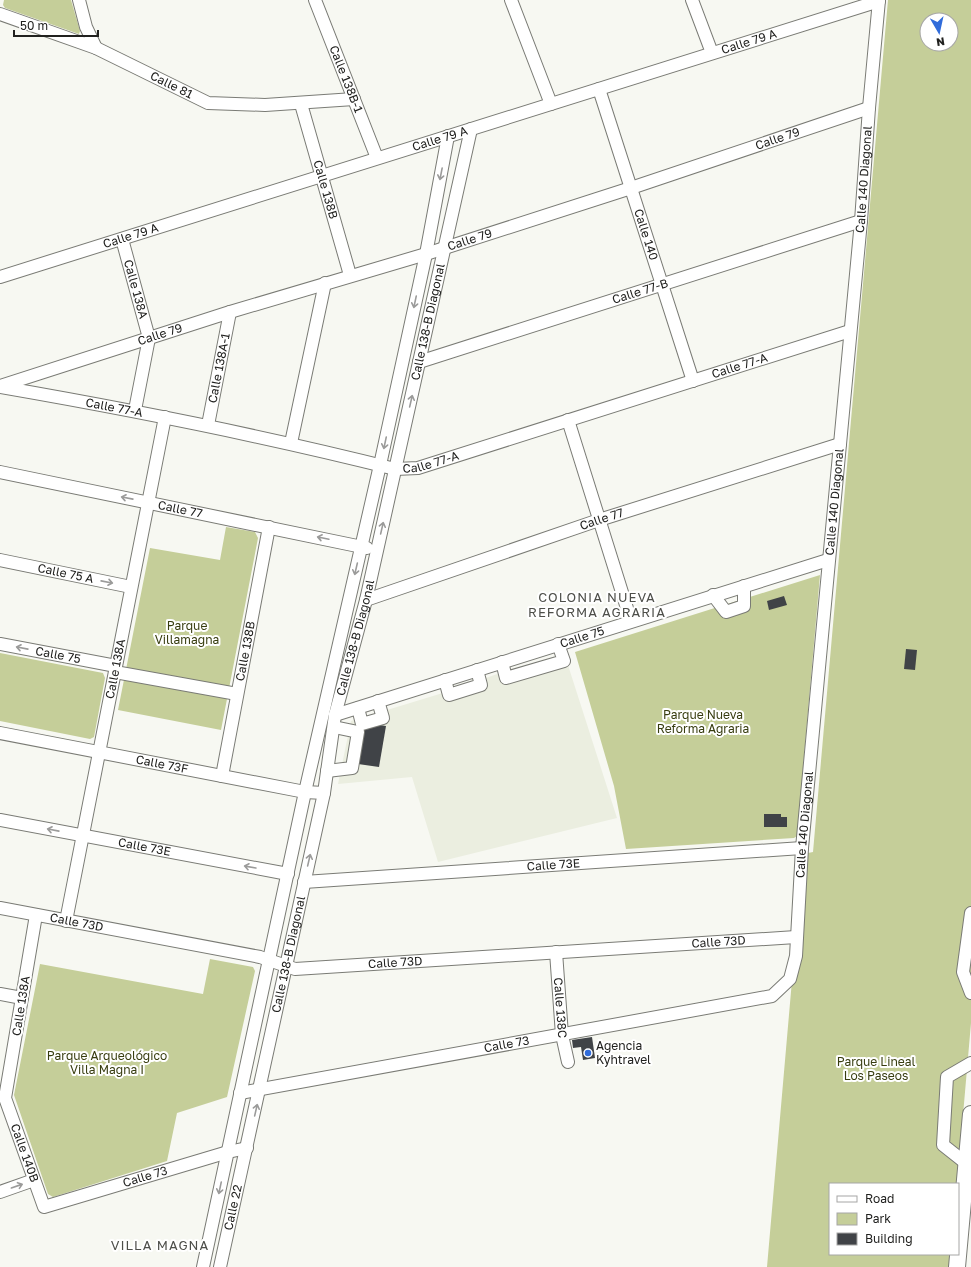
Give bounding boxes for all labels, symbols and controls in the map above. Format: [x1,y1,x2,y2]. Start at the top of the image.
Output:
scale bar [14,12,98,38]
north arrow [919,12,959,52]
text: 50 m [20,18,48,33]
street label: Calle 79 A [719,26,778,57]
text: N [935,35,946,49]
street label: Calle 138B-1 [327,43,367,115]
street label: Calle 81 [148,68,196,102]
street label: Calle 79 A [410,123,469,154]
street label: Calle 79 [753,124,802,153]
street label: Calle 140 Diagonal [852,125,875,233]
street label: Calle 138B [310,158,342,221]
one-way arrow [436,168,444,181]
street label: Calle 140 [631,207,662,262]
street label: Calle 79 A [101,220,160,251]
street label: Calle 79 [445,225,494,254]
street label: Calle 138A [121,258,151,320]
street label: Calle 138-B Diagonal [407,262,448,382]
street label: Calle 77-B [610,275,670,307]
one-way arrow [411,295,419,308]
street label: Calle 79 [136,320,184,348]
street label: Calle 138A-1 [204,331,233,404]
street label: Calle 77-A [710,350,769,381]
street label: Calle 77-A [84,394,144,420]
one-way arrow [407,395,415,408]
one-way arrow [381,436,389,449]
street label: Calle 77-A [402,448,461,476]
street label: Calle 140 Diagonal [822,448,847,556]
one-way arrow [121,493,134,501]
street label: Calle 77 [157,497,204,521]
street label: Calle 77 [578,505,625,533]
one-way arrow [379,522,387,535]
one-way arrow [316,534,329,542]
street label: Calle 75 A [36,560,95,586]
one-way arrow [351,562,359,575]
one-way arrow [100,578,113,586]
street label: Calle 138-B Diagonal [333,578,377,697]
district label: COLONIA NUEVA REFORMA AGRARIA [528,589,666,620]
park label: Parque Villamagna [155,618,219,647]
street label: Calle 138B [232,620,258,682]
street label: Calle 75 [558,623,606,651]
street label: Calle 138A [102,637,128,700]
street label: Calle 75 [34,643,82,666]
one-way arrow [16,644,29,652]
park label: Parque Nueva Reforma Agraria [657,707,749,736]
street label: Calle 73F [135,751,190,776]
street label: Calle 140 Diagonal [792,770,816,878]
one-way arrow [47,826,60,834]
street label: Calle 73E [117,834,172,859]
one-way arrow [306,854,313,867]
street label: Calle 73E [526,855,580,874]
one-way arrow [244,863,257,871]
street label: Calle 138-B Diagonal [268,894,308,1014]
street label: Calle 73D [49,910,105,934]
street label: Calle 73D [691,932,746,951]
street label: Calle 73D [368,953,423,971]
street label: Calle 138A [8,975,33,1037]
street label: Calle 138C [551,977,570,1039]
street label: Calle 73 [483,1032,530,1055]
place label: Agencia Kyhtravel [596,1038,651,1067]
park label: Parque Arqueológico Villa Magna I [47,1048,167,1077]
marker: Agencia Kyhtravel [583,1048,593,1058]
park label: Parque Lineal Los Paseos [837,1054,916,1083]
one-way arrow [252,1104,260,1117]
street label: Calle 140B [8,1121,43,1184]
street label: Calle 73 [121,1163,169,1190]
one-way arrow [216,1181,224,1194]
one-way arrow [11,1182,24,1189]
street label: Calle 22 [220,1183,245,1232]
legend [829,1183,959,1255]
text: Road [865,1191,894,1206]
text: Park [865,1211,891,1226]
text: Building [865,1231,913,1246]
district label: VILLA MAGNA [111,1237,209,1253]

